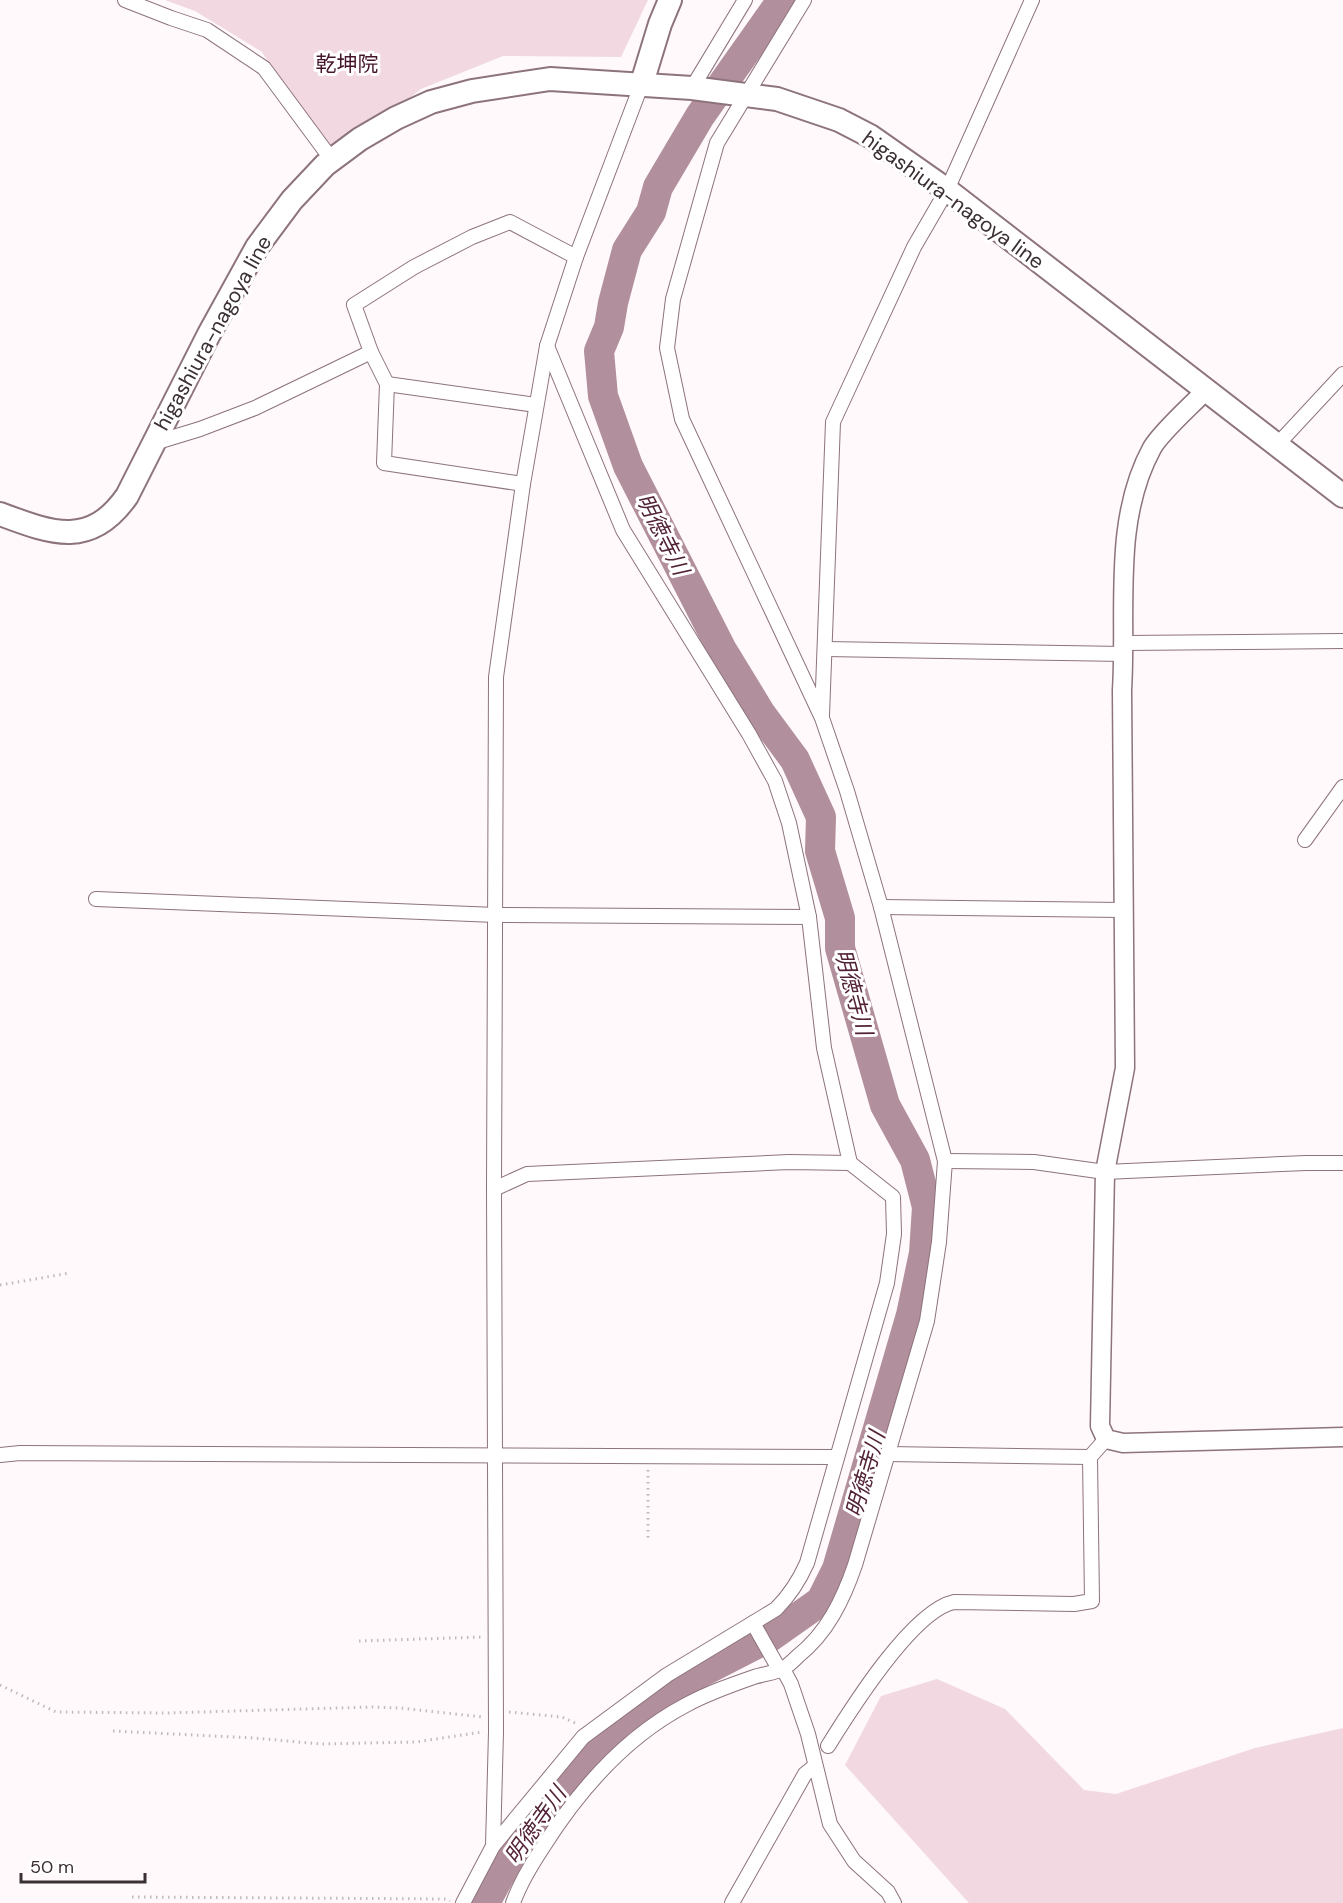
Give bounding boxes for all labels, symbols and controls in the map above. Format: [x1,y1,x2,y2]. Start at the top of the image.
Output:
park label: 乾坤院 [316,50,379,78]
street label: higashiura-nagoya line [856,124,1050,276]
street label: higashiura-nagoya line [148,231,278,435]
water label: 明徳寺川 [630,488,696,582]
water label: 明徳寺川 [828,946,879,1040]
water label: 明徳寺川 [839,1426,892,1520]
water label: 明徳寺川 [498,1779,574,1870]
scale bar [21,1846,146,1884]
text: 50 m [30,1855,74,1879]

